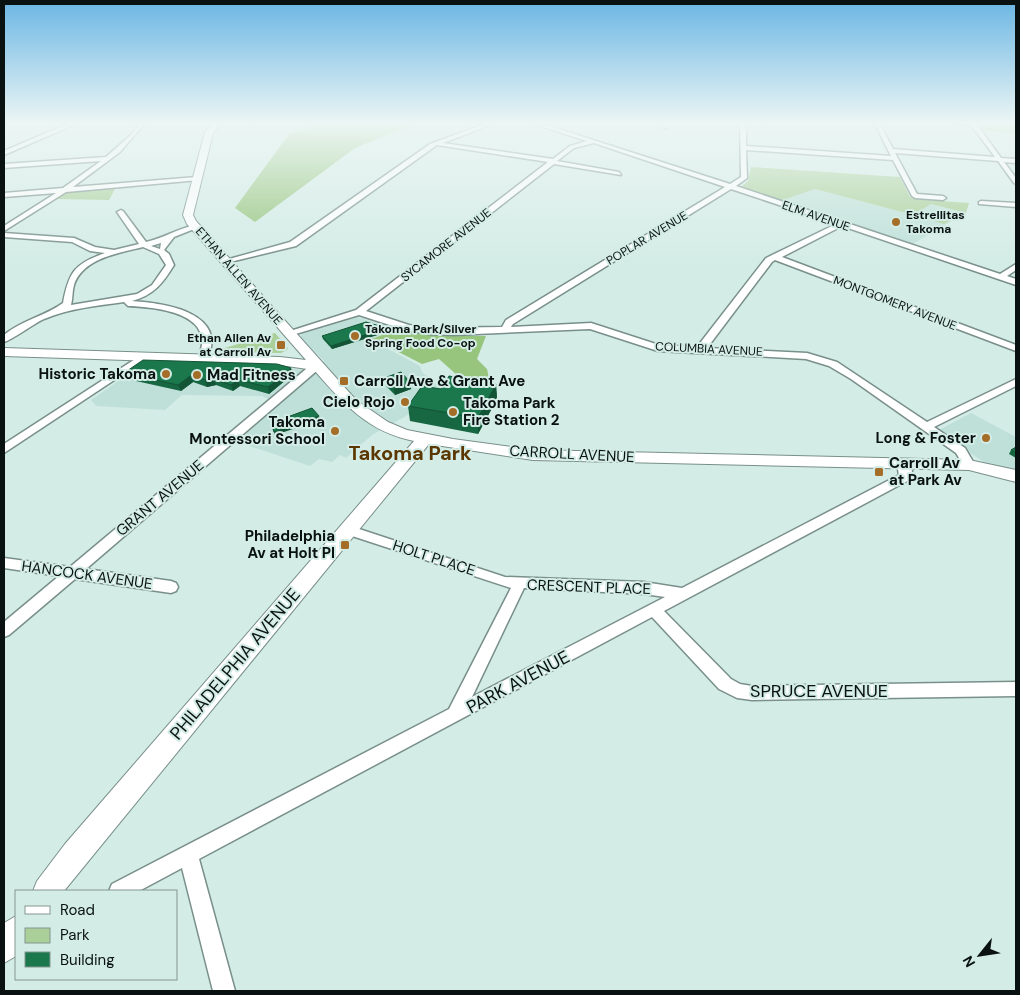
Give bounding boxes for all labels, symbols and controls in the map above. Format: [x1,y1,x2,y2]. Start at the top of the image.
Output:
street label: ELM AVENUE [780,197,852,235]
street label: SYCAMORE AVENUE [398,205,495,285]
street label: POPLAR AVENUE [603,207,691,269]
place label: Estrellitas Takoma [906,207,965,237]
marker: Estrellitas Takoma [890,216,902,228]
street label: ETHAN ALLEN AVENUE [192,224,286,328]
street label: MONTGOMERY AVENUE [831,272,959,334]
place label: Takoma Park/Silver Spring Food Co-op [365,321,476,351]
place label: Ethan Allen Av at Carroll Av [187,330,271,360]
marker: Takoma Park/Silver Spring Food Co-op [349,330,361,342]
street label: COLUMBIA AVENUE [655,338,763,360]
marker: Ethan Allen Av at Carroll Av [275,339,287,351]
place label: Historic Takoma [39,364,156,384]
place label: Mad Fitness [207,365,296,385]
marker: Historic Takoma [160,368,172,380]
marker: Mad Fitness [191,369,203,381]
place label: Carroll Ave & Grant Ave [354,371,525,391]
marker: Carroll Ave & Grant Ave [338,375,350,387]
place label: Cielo Rojo [323,392,395,412]
place label: Takoma Park Fire Station 2 [463,393,560,430]
marker: Cielo Rojo [399,396,411,408]
marker: Takoma Park Fire Station 2 [447,406,459,418]
place label: Takoma Montessori School [189,412,325,449]
marker: Takoma Montessori School [329,425,341,437]
place label: Long & Foster [876,428,976,448]
marker: Long & Foster [980,432,992,444]
district label: Takoma Park [348,440,472,466]
street label: CARROLL AVENUE [509,441,635,467]
place label: Carroll Av at Park Av [889,453,962,490]
street label: GRANT AVENUE [112,455,208,541]
marker: Carroll Av at Park Av [873,466,885,478]
place label: Philadelphia Av at Holt Pl [245,526,335,563]
street label: HOLT PLACE [390,535,478,581]
marker: Philadelphia Av at Holt Pl [339,539,351,551]
street label: HANCOCK AVENUE [20,556,154,594]
street label: CRESCENT PLACE [527,575,651,599]
street label: PHILADELPHIA AVENUE [164,583,306,745]
street label: PARK AVENUE [462,645,574,719]
street label: SPRUCE AVENUE [750,679,888,703]
legend [15,890,178,980]
text: Road [60,900,95,920]
text: Park [60,925,90,945]
north arrow [955,930,1005,980]
text: Building [60,950,115,970]
text: N [958,953,979,970]

